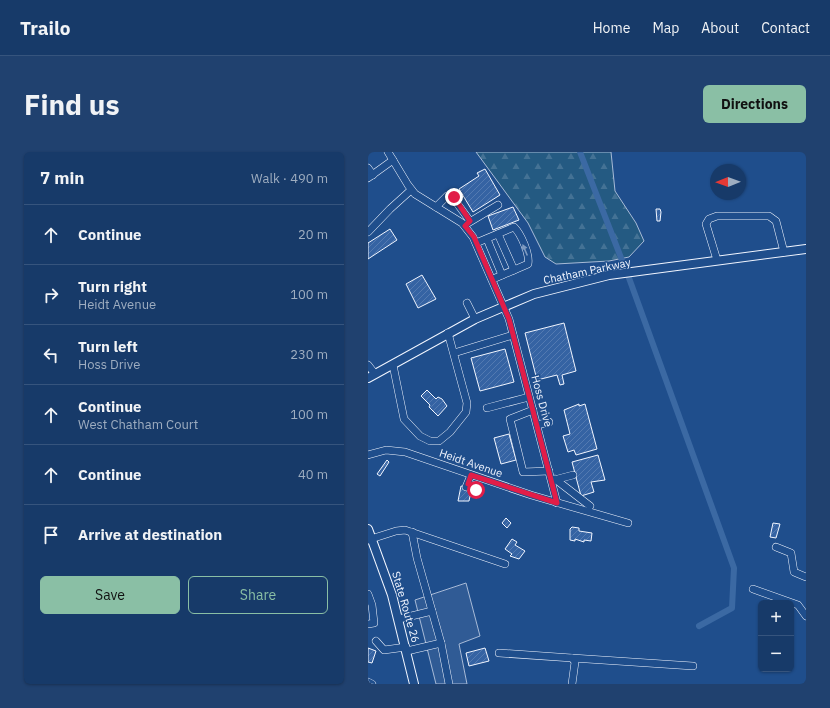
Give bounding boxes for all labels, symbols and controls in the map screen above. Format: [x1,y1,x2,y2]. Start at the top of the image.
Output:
text: Trailo [20,16,70,40]
text: Home [593,19,630,37]
text: Map [652,19,679,37]
text: About [701,19,739,37]
text: Contact [761,19,810,37]
button: Directions [703,85,806,123]
text: Find us [24,86,120,123]
north arrow [710,164,746,200]
text: 7 min [40,167,84,189]
text: Walk · 490 m [251,170,328,187]
route end [445,188,463,206]
icon: ahead [40,224,62,246]
text: Continue [78,225,142,244]
text: 20 m [298,226,328,243]
one-way arrow [522,244,528,256]
street label: Chatham Parkway [542,255,633,287]
text: Turn right [78,277,147,296]
icon: right [40,284,62,306]
text: 100 m [290,286,328,303]
text: Heidt Avenue [78,296,156,313]
text: Turn left [78,337,138,356]
icon: left [40,344,62,366]
text: 230 m [290,346,328,363]
text: Hoss Drive [78,356,140,373]
street label: Hoss Drive [528,374,556,428]
text: Continue [78,397,142,416]
icon: ahead [40,404,62,426]
text: 100 m [290,406,328,423]
text: West Chatham Court [78,416,198,433]
street label: Heidt Avenue [437,446,505,480]
icon: ahead [40,464,62,486]
text: Continue [78,465,142,484]
text: 40 m [298,466,328,483]
route start [467,481,485,499]
icon: arrive [40,524,62,546]
text: Arrive at destination [78,525,222,544]
street label: State Route 26 [389,570,423,644]
button: Save [40,576,180,614]
button: Share [188,576,328,614]
map controls [758,600,794,672]
button: + [758,600,794,636]
button: − [758,636,794,672]

